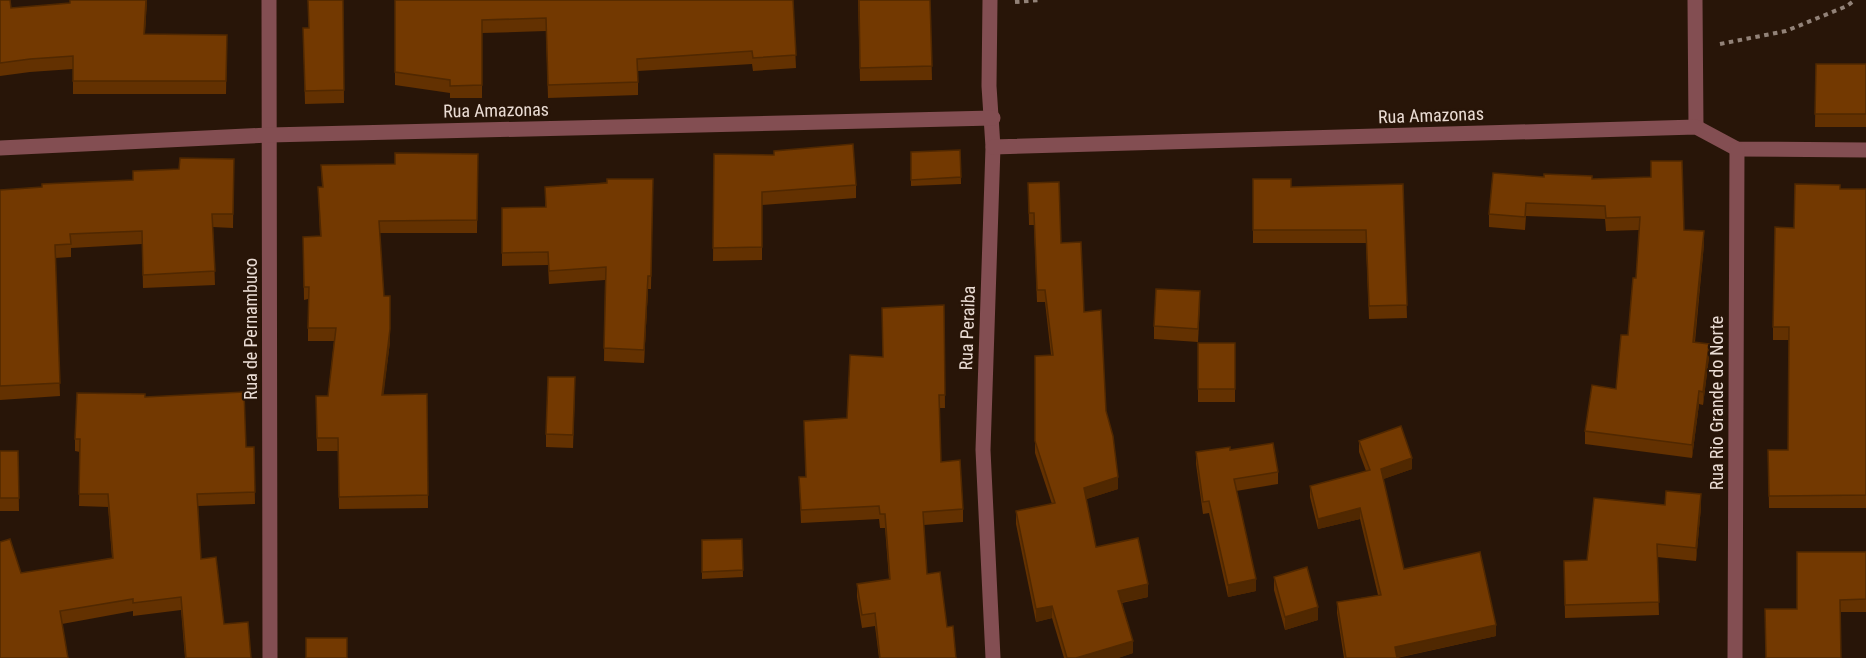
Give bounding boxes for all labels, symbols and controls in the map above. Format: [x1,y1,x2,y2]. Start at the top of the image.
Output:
street label: Rua Amazonas [443,99,549,121]
street label: Rua Amazonas [1378,103,1484,127]
street label: Rua de Pernambuco [240,258,261,400]
street label: Rua Peraiba [955,285,979,371]
street label: Rua Rio Grande do Norte [1706,316,1727,490]

